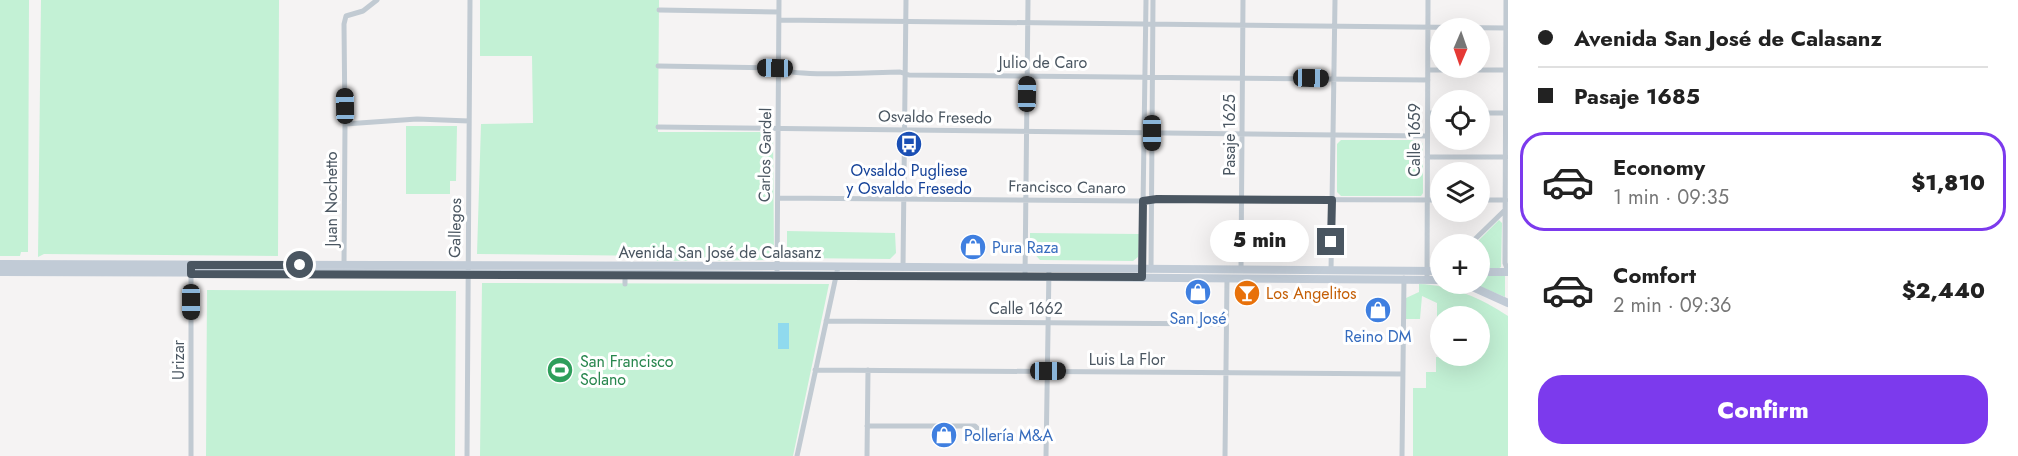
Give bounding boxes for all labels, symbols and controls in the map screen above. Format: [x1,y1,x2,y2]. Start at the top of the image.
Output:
north arrow [1430,18,1490,78]
map controls [1430,18,1490,366]
text: Avenida San José de Calasanz [1574,22,1882,54]
street label: Julio de Caro [997,51,1087,74]
car [757,59,793,77]
car [1293,69,1329,87]
car [1018,76,1036,112]
text: Pasaje 1685 [1574,80,1700,112]
car [336,88,354,124]
button: locate [1430,90,1490,150]
street label: Pasaje 1625 [1218,94,1241,176]
street label: Calle 1659 [1403,103,1426,177]
street label: Osvaldo Fresedo [878,105,992,129]
street label: Carlos Gardel [753,108,777,202]
car [1143,115,1161,151]
bus stop icon: Ovsaldo Pugliese y Osvaldo Fresedo [894,129,924,159]
street label: Juan Nochetto [320,151,343,248]
text: Economy [1613,151,1705,183]
icon: car [1541,155,1595,209]
place label: Ovsaldo Pugliese y Osvaldo Fresedo [846,159,972,200]
button: layers [1430,162,1490,222]
text: $1,810 [1911,166,1985,198]
street label: Francisco Canaro [1008,174,1126,200]
text: 1 min · 09:35 [1613,183,1729,212]
street label: Gallegos [443,198,467,258]
callout: 5 min [1211,221,1310,263]
text: 5 min [1233,226,1286,255]
route end [1317,228,1344,255]
shop icon: Pura Raza [958,232,988,262]
button: + [1430,234,1490,294]
place label: Pura Raza [992,236,1059,259]
street label: Avenida San José de Calasanz [619,241,822,264]
route start [286,251,313,278]
text: Comfort [1613,259,1696,291]
icon: car [1541,263,1595,317]
text: $2,440 [1902,274,1985,306]
shop icon: San José [1183,277,1213,307]
bar icon: Los Angelitos [1232,278,1262,308]
place label: Los Angelitos [1266,282,1356,305]
car [182,284,200,320]
text: 2 min · 09:36 [1613,291,1732,320]
shop icon: Reino DM [1363,295,1393,325]
street label: Calle 1662 [989,297,1063,320]
button: − [1430,306,1490,366]
place label: San José [1170,307,1226,330]
place label: Reino DM [1344,325,1412,348]
street label: Urizar [167,339,190,380]
street label: Luis La Flor [1089,348,1166,371]
place label: San Francisco Solano [580,350,674,391]
sports icon: San Francisco Solano [545,355,575,385]
car [1030,362,1066,380]
button: Confirm [1538,375,1988,444]
shop icon: Pollería M&A [929,420,959,450]
place label: Pollería M&A [964,424,1054,447]

